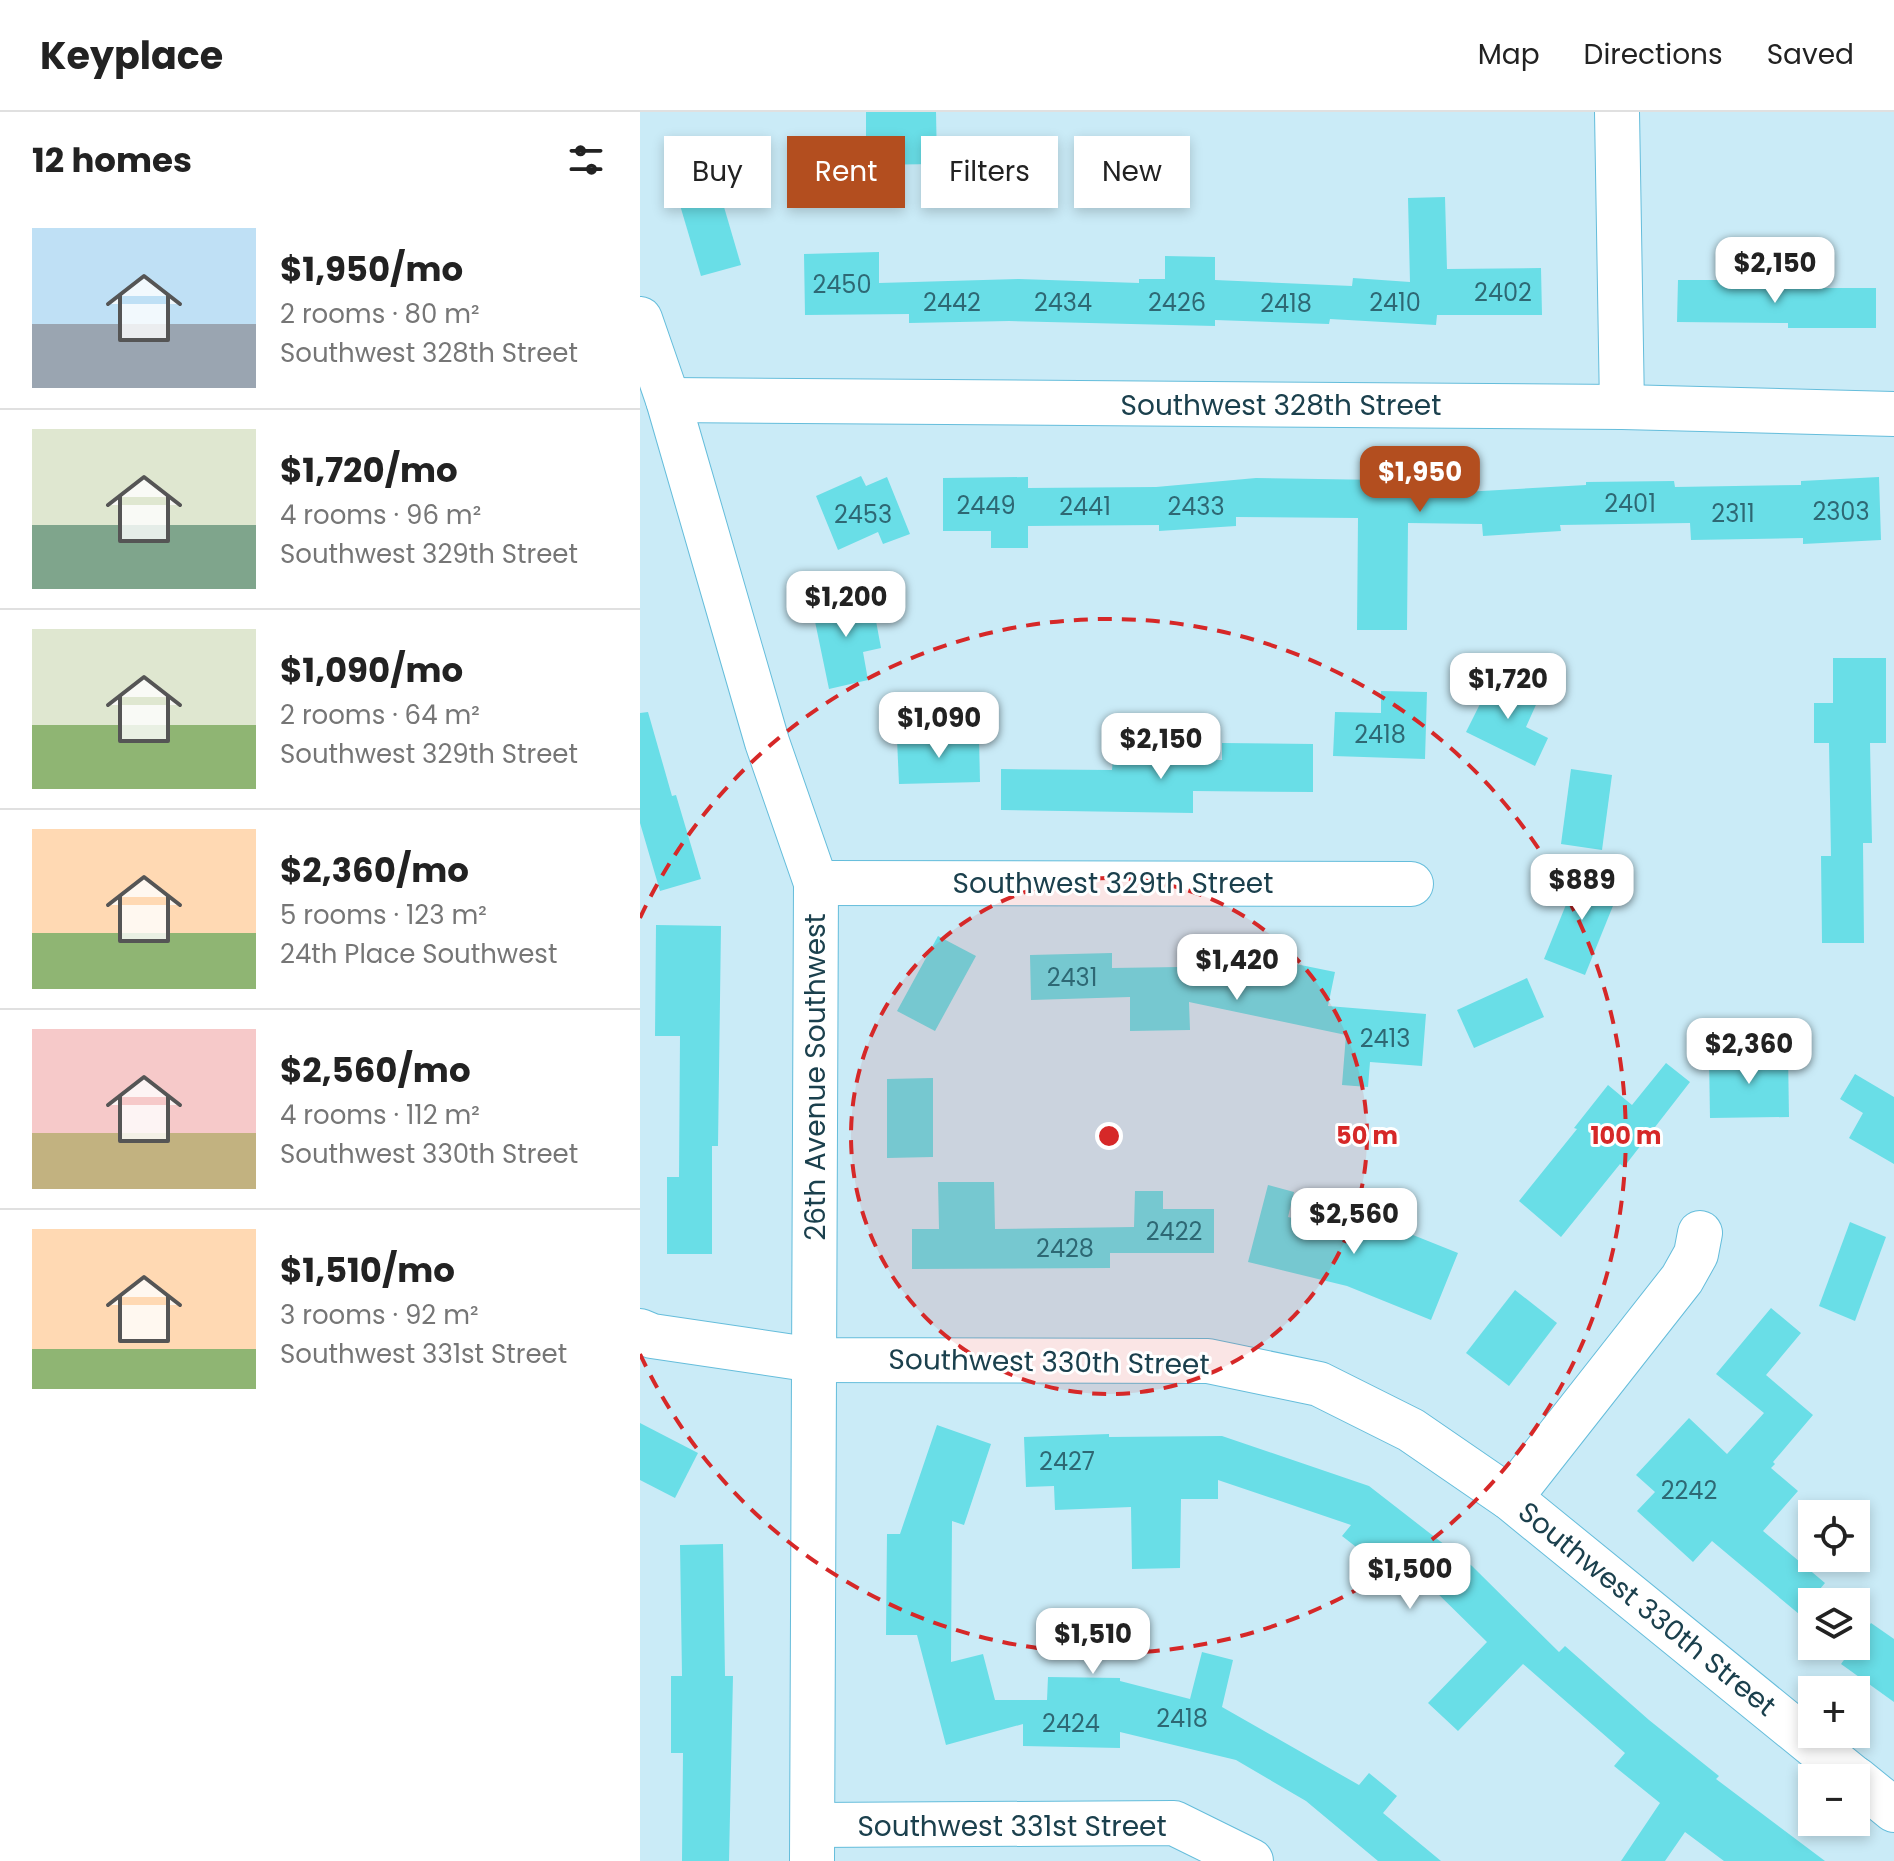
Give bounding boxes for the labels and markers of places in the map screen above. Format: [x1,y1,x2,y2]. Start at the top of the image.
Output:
pin: $2,150 [1710,237,1840,305]
pin: $1,950 [1355,446,1485,514]
pin: $1,200 [781,571,911,639]
pin: $1,720 [1443,653,1573,721]
pin: $1,090 [874,692,1004,760]
pin: $2,150 [1096,713,1226,781]
pin: $889 [1535,854,1629,922]
pin: $1,420 [1172,934,1302,1002]
pin: $2,360 [1684,1018,1814,1086]
centre of rings [1095,1122,1123,1150]
pin: $2,560 [1289,1188,1419,1256]
pin: $1,500 [1345,1543,1475,1611]
pin: $1,510 [1028,1608,1158,1676]

